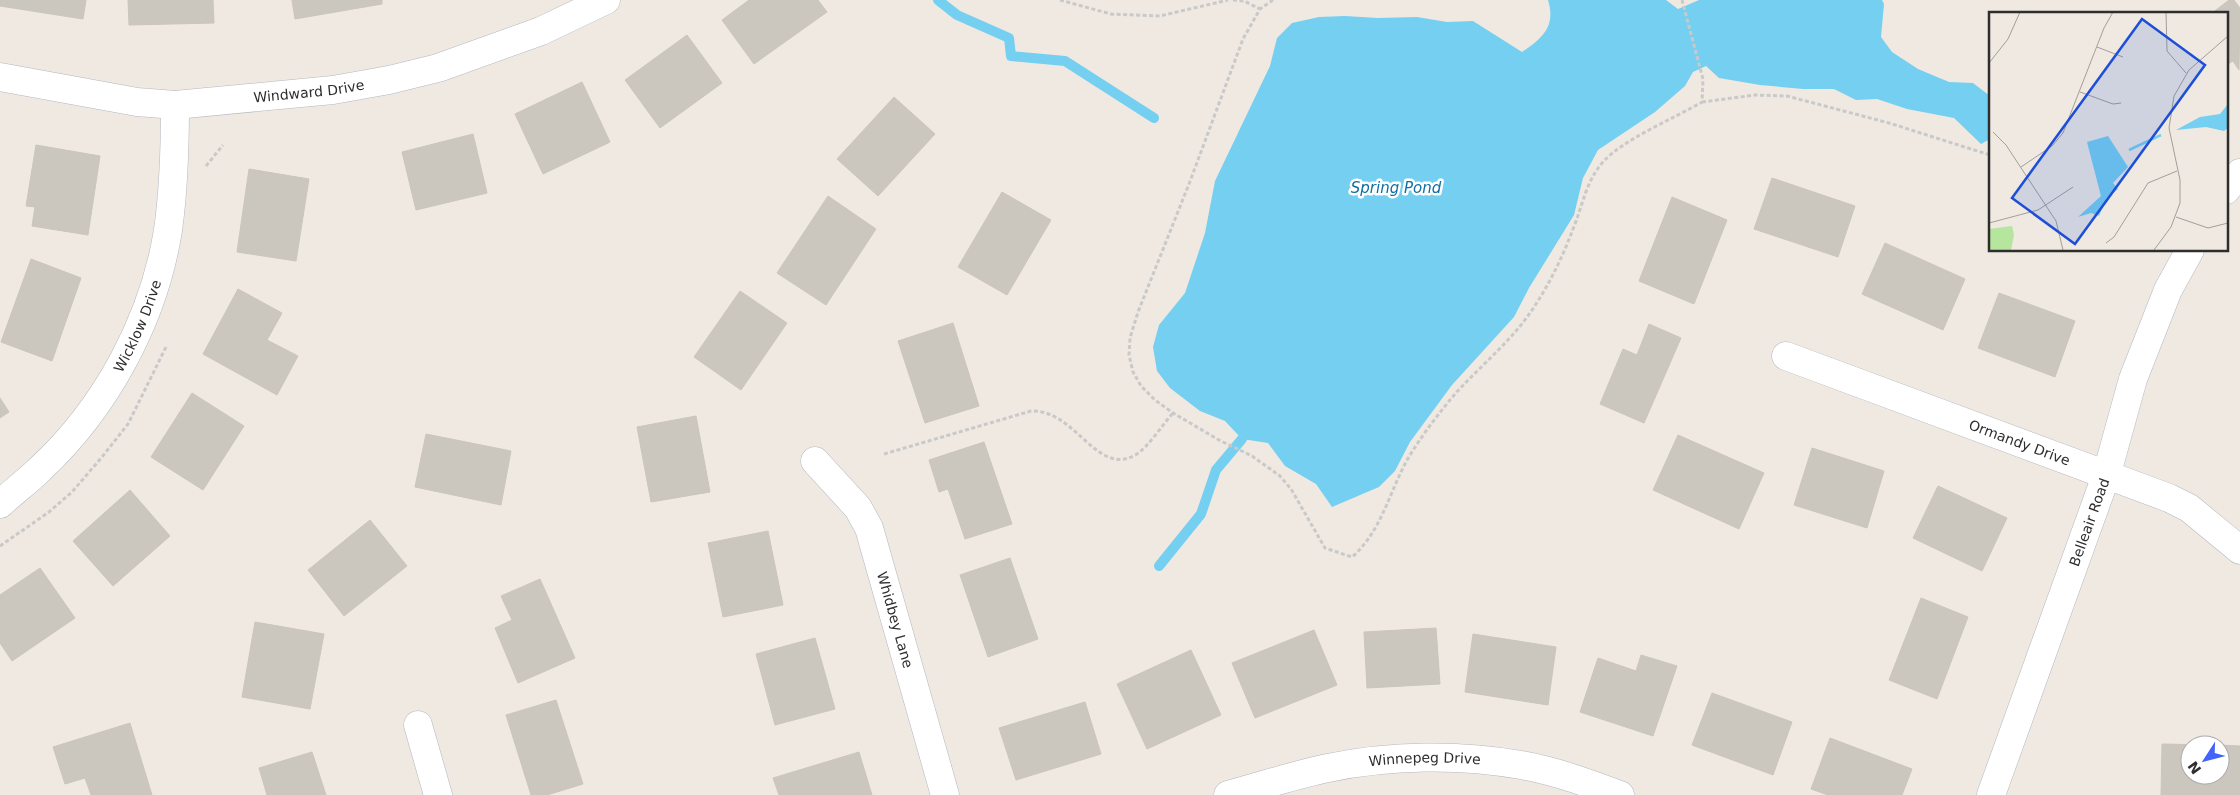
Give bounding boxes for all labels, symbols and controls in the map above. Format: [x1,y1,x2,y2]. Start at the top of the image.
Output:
inset map [1989,12,2228,251]
street label: Windward Drive [253,77,366,106]
water label: Spring Pond [1351,179,1442,197]
street label: Wicklow Drive [110,278,164,375]
street label: Ormandy Drive [1967,417,2072,469]
street label: Belleair Road [2066,476,2112,568]
street label: Whidbey Lane [874,570,916,670]
north arrow [2180,735,2230,785]
street label: Winnepeg Drive [1368,749,1481,769]
text: N [2185,758,2204,777]

